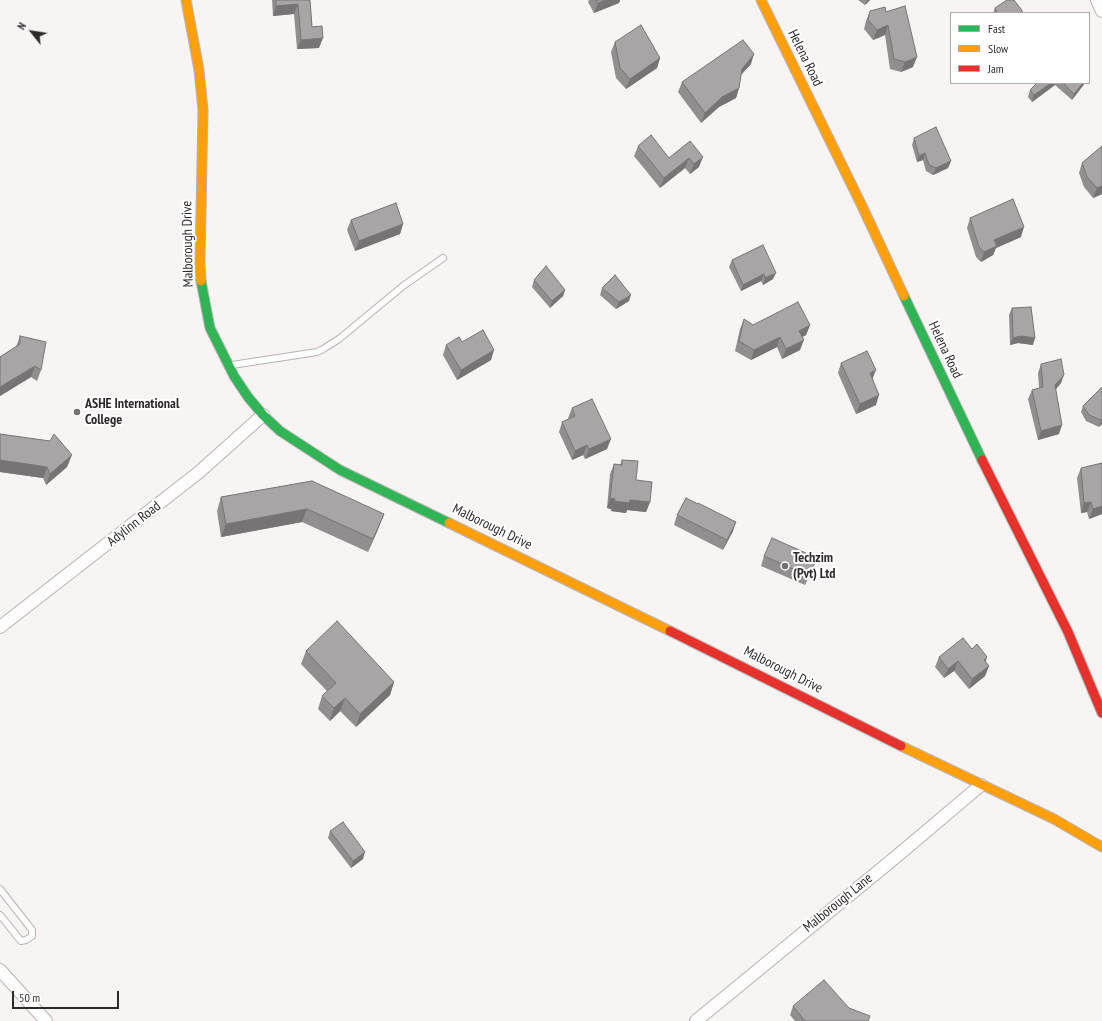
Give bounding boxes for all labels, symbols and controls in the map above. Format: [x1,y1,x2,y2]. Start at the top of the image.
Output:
north arrow [12,12,52,52]
legend [950,12,1090,84]
text: N [14,20,29,32]
text: Fast [988,21,1005,36]
street label: Helena Road [784,27,826,89]
text: Slow [988,41,1008,56]
text: Jam [988,61,1004,76]
street label: Malborough Drive [179,201,197,287]
street label: Helena Road [925,319,965,381]
place label: ASHE International College [85,396,179,428]
marker: ASHE International College [72,407,82,417]
street label: Adylinn Road [104,498,164,550]
street label: Malborough Drive [449,500,535,554]
place label: Techzim (Pvt) Ltd [793,550,836,582]
marker: Techzim (Pvt) Ltd [780,561,790,571]
street label: Malborough Drive [741,643,825,697]
street label: Malborough Lane [800,870,876,936]
scale bar [14,983,121,1009]
text: 50 m [19,990,40,1005]

